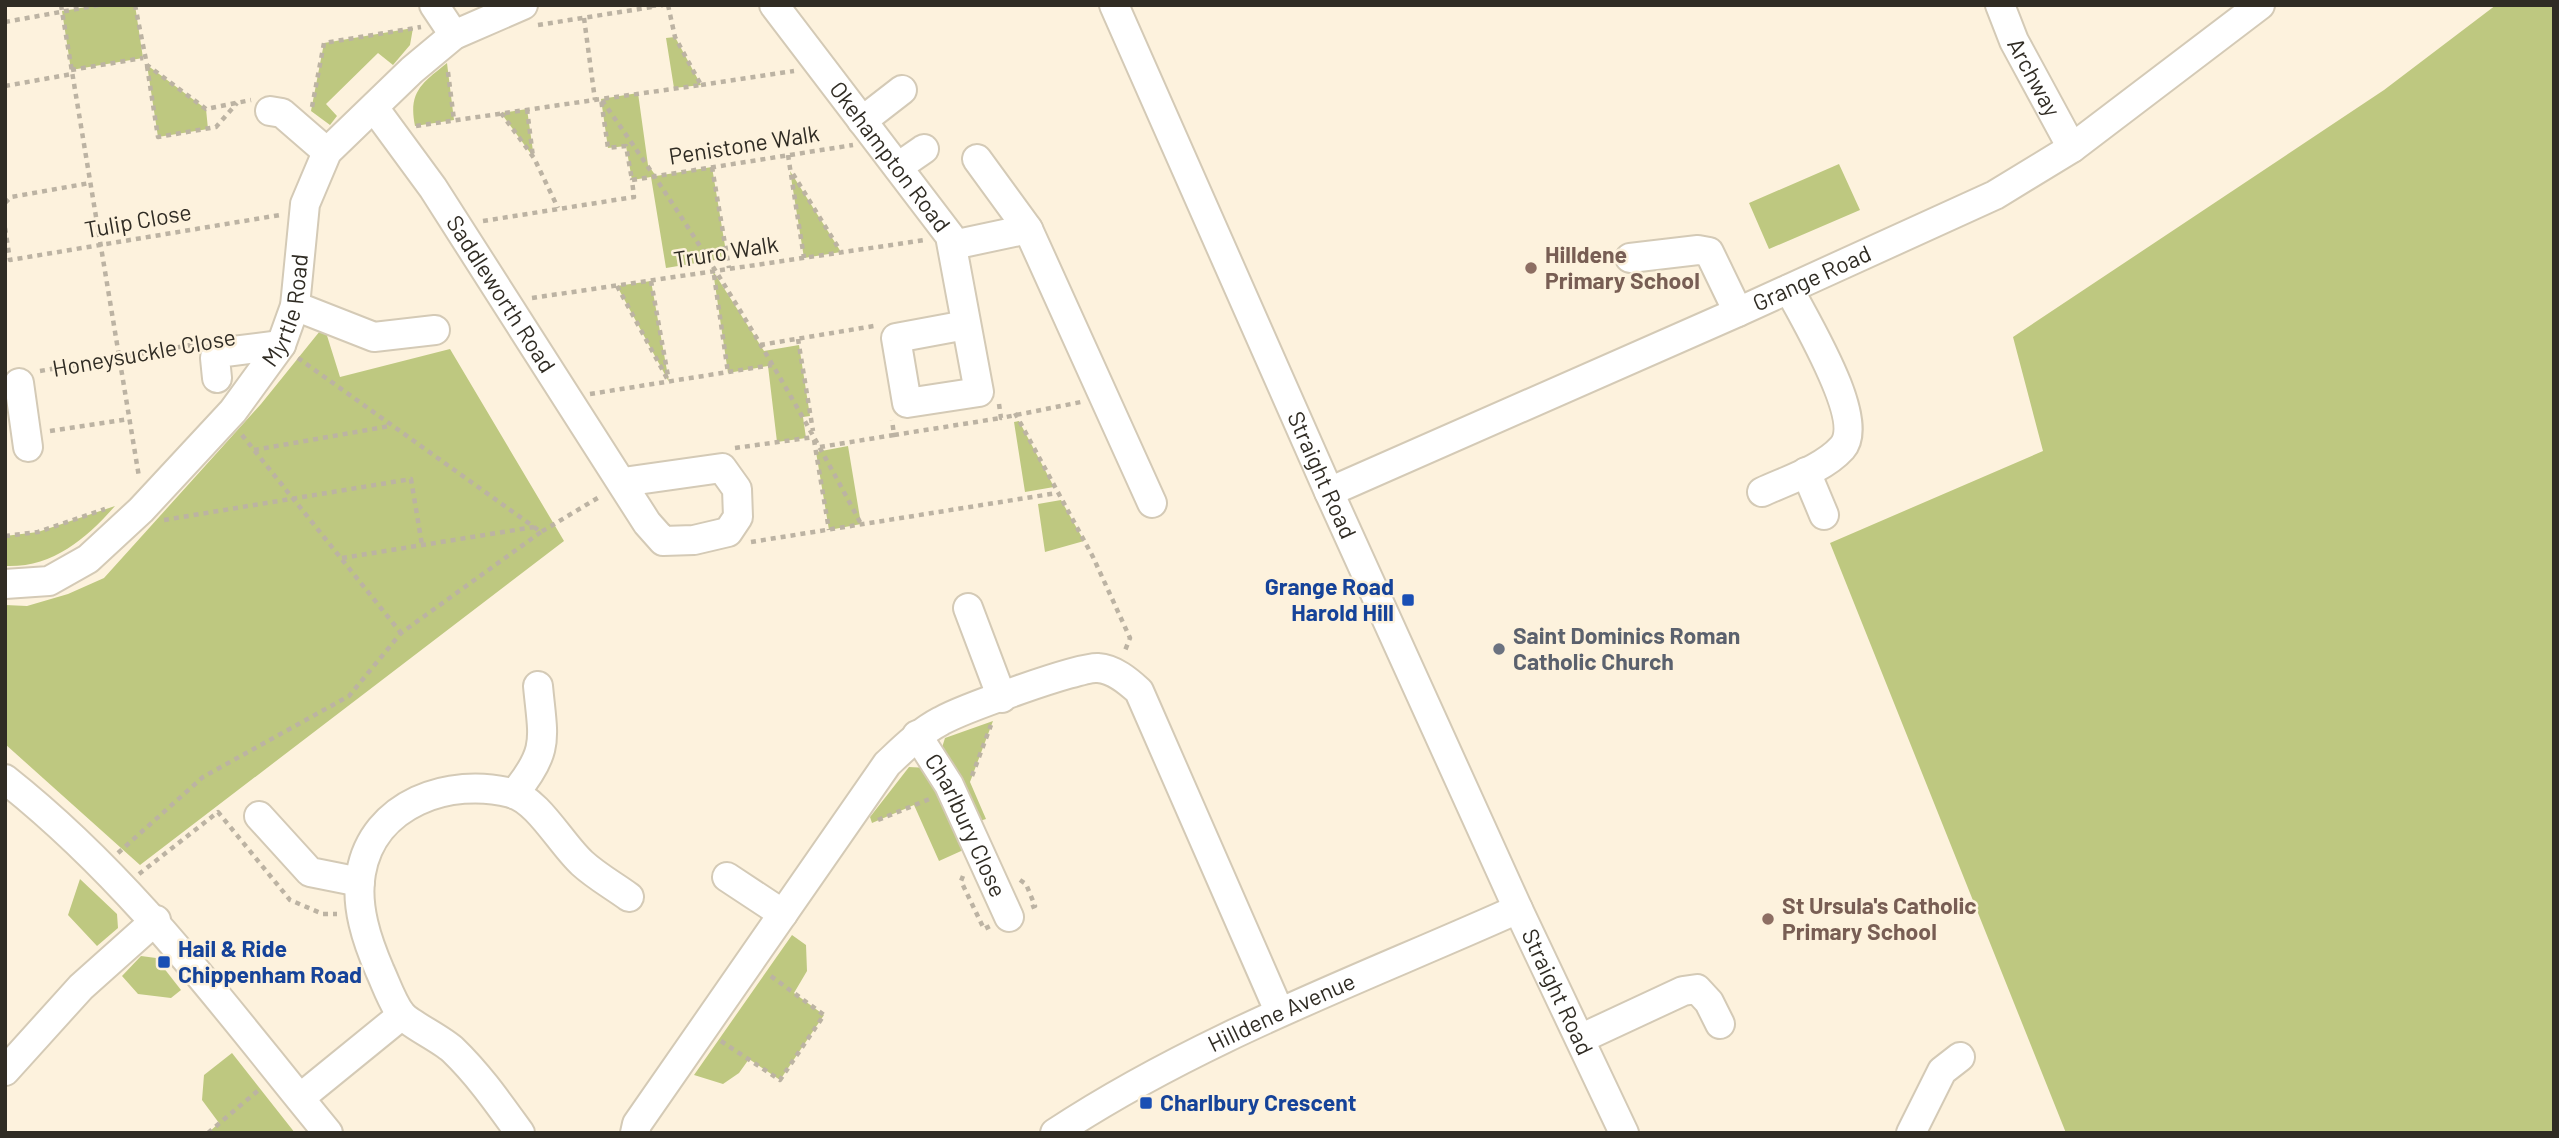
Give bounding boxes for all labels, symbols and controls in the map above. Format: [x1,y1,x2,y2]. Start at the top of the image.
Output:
street label: Archway [2002,33,2067,121]
street label: Okehampton Road [824,75,957,237]
street label: Penistone Walk [667,118,821,170]
street label: Tulip Close [82,197,193,243]
street label: Saddleworth Road [441,210,562,378]
street label: Truro Walk [671,229,780,273]
street label: Grange Road [1748,238,1875,316]
place label: Hilldene Primary School [1545,240,1700,294]
street label: Myrtle Road [255,252,313,372]
marker: Hilldene Primary School [1523,260,1539,276]
street label: Honeysuckle Close [50,322,238,382]
street label: Straight Road [1282,407,1363,543]
place label: Grange Road Harold Hill [1265,572,1394,626]
marker: Grange Road Harold Hill [1400,592,1416,608]
place label: Saint Dominics Roman Catholic Church [1513,621,1740,675]
marker: Saint Dominics Roman Catholic Church [1491,641,1507,657]
street label: Charlbury Close [919,748,1013,901]
place label: St Ursula's Catholic Primary School [1782,891,1977,945]
marker: St Ursula's Catholic Primary School [1760,911,1776,927]
street label: Straight Road [1516,924,1600,1059]
place label: Hail & Ride Chippenham Road [178,934,362,988]
marker: Hail & Ride Chippenham Road [156,954,172,970]
street label: Hilldene Avenue [1203,966,1359,1057]
place label: Charlbury Crescent [1160,1088,1357,1116]
marker: Charlbury Crescent [1138,1095,1154,1111]

